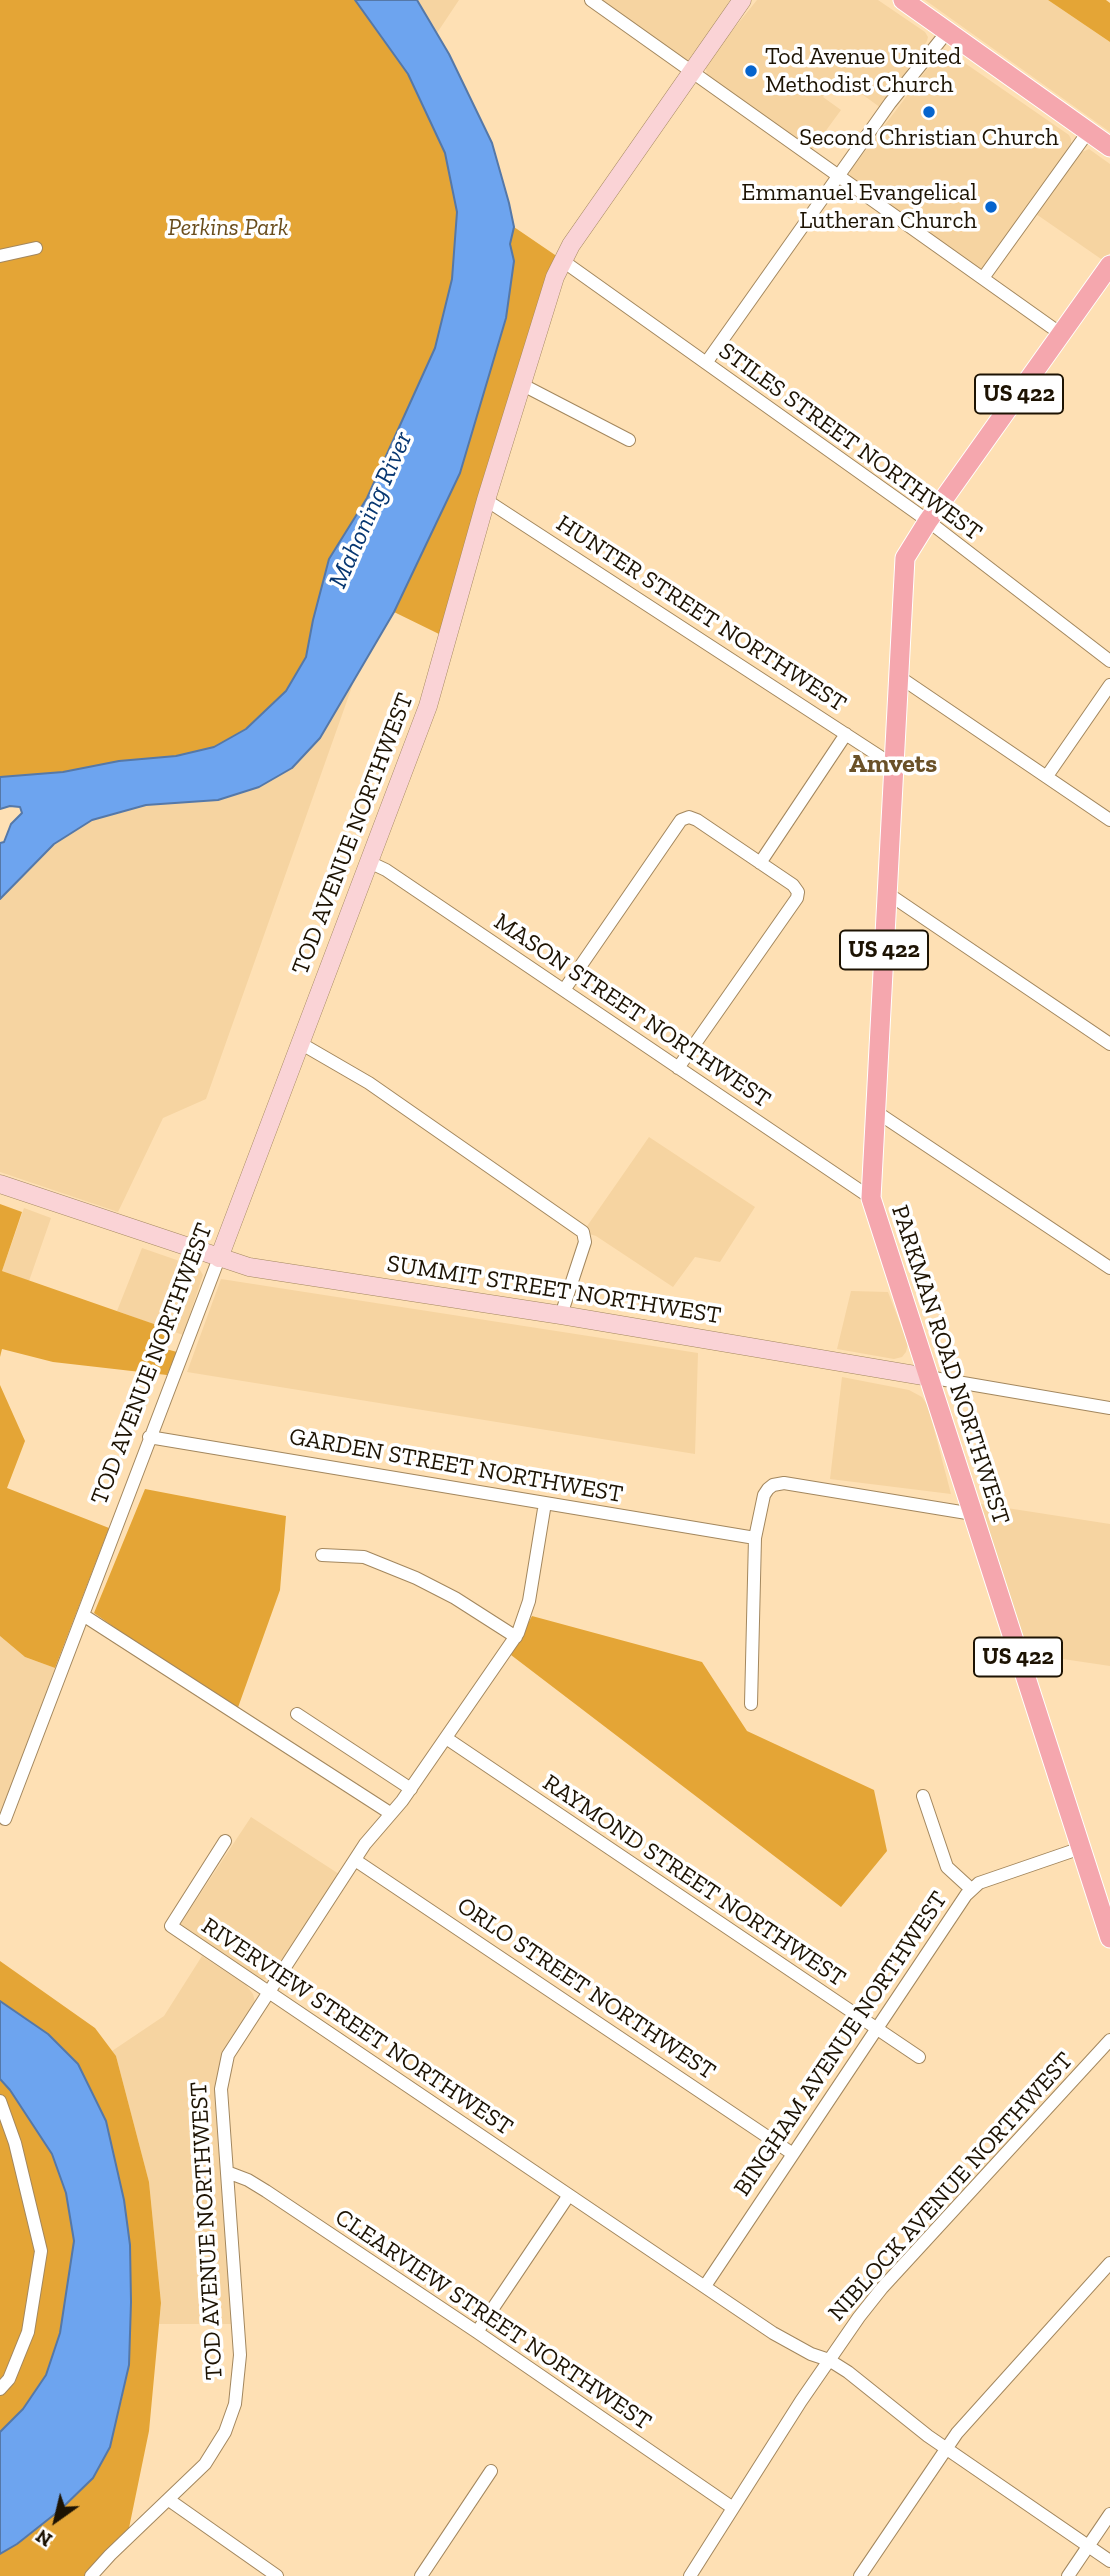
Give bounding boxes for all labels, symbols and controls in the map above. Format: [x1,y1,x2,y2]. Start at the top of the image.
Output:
place label: Tod Avenue United Methodist Church [765,43,961,99]
marker: Tod Avenue United Methodist Church [743,63,759,79]
marker: Second Christian Church [921,104,937,120]
place label: Second Christian Church [799,124,1059,152]
place label: Emmanuel Evangelical Lutheran Church [741,179,977,235]
marker: Emmanuel Evangelical Lutheran Church [983,199,999,215]
park label: Perkins Park [168,214,288,242]
street label: STILES STREET NORTHWEST [713,337,987,547]
road number: US 422 [975,374,1063,414]
water label: Mahoning River [323,427,419,593]
street label: HUNTER STREET NORTHWEST [551,509,851,719]
street label: TOD AVENUE NORTHWEST [286,689,420,979]
district label: Amvets [849,749,937,781]
street label: MASON STREET NORTHWEST [488,908,776,1114]
road number: US 422 [840,931,928,970]
street label: PARKMAN ROAD NORTHWEST [885,1202,1015,1528]
street label: TOD AVENUE NORTHWEST [85,1219,219,1509]
street label: SUMMIT STREET NORTHWEST [385,1249,723,1331]
street label: GARDEN STREET NORTHWEST [287,1422,625,1510]
road number: US 422 [974,1638,1062,1676]
street label: RAYMOND STREET NORTHWEST [537,1769,851,1993]
street label: BINGHAM AVENUE NORTHWEST [728,1886,954,2202]
street label: ORLO STREET NORTHWEST [451,1892,721,2086]
street label: RIVERVIEW STREET NORTHWEST [196,1912,518,2142]
street label: NIBLOCK AVENUE NORTHWEST [823,2047,1079,2327]
street label: TOD AVENUE NORTHWEST [185,2081,229,2381]
street label: CLEARVIEW STREET NORTHWEST [329,2203,657,2437]
north arrow [21,2485,91,2555]
text: N [32,2524,56,2551]

